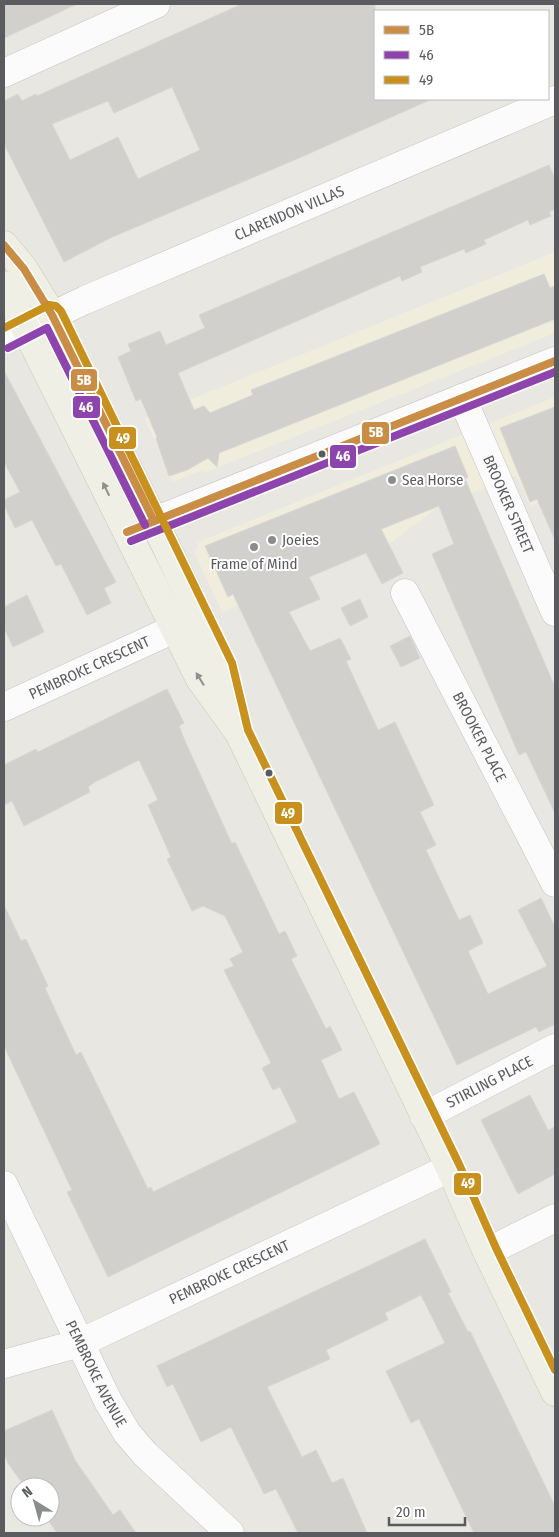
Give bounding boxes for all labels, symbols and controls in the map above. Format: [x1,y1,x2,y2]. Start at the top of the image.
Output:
legend [374,10,549,100]
text: 5B [419,21,434,39]
text: 46 [419,46,434,64]
text: 49 [419,71,433,89]
street label: CLARENDON VILLAS [232,182,347,244]
line badge: 5B [70,368,98,392]
text: 5B [77,372,92,389]
line badge: 46 [72,395,101,419]
text: 46 [79,399,93,416]
line badge: 5B [361,421,390,445]
text: 5B [369,424,384,441]
line badge: 49 [108,426,137,450]
text: 49 [116,430,130,447]
line badge: 46 [329,444,357,469]
text: 46 [336,448,350,465]
unlabelled marker [317,449,327,459]
street label: BROOKER STREET [479,453,537,556]
place label: Sea Horse [402,471,463,489]
marker: Sea Horse [386,474,398,486]
one-way arrow [101,481,110,496]
place label: Joeies [282,531,319,549]
marker: Joeies [266,534,278,546]
marker: Frame of Mind [248,541,260,553]
place label: Frame of Mind [210,555,298,573]
street label: PEMBROKE CRESCENT [26,632,153,703]
one-way arrow [196,672,205,685]
street label: BROOKER PLACE [449,689,510,785]
unlabelled marker [264,768,274,778]
line badge: 49 [274,801,303,825]
text: 49 [281,805,295,822]
street label: STIRLING PLACE [443,1052,536,1112]
line badge: 49 [453,1172,482,1196]
text: 49 [461,1175,475,1192]
street label: PEMBROKE CRESCENT [166,1236,292,1308]
street label: PEMBROKE AVENUE [62,1318,130,1430]
north arrow [10,1477,60,1527]
text: N [19,1483,36,1501]
scale bar [389,1494,465,1526]
text: 20 m [396,1503,426,1521]

